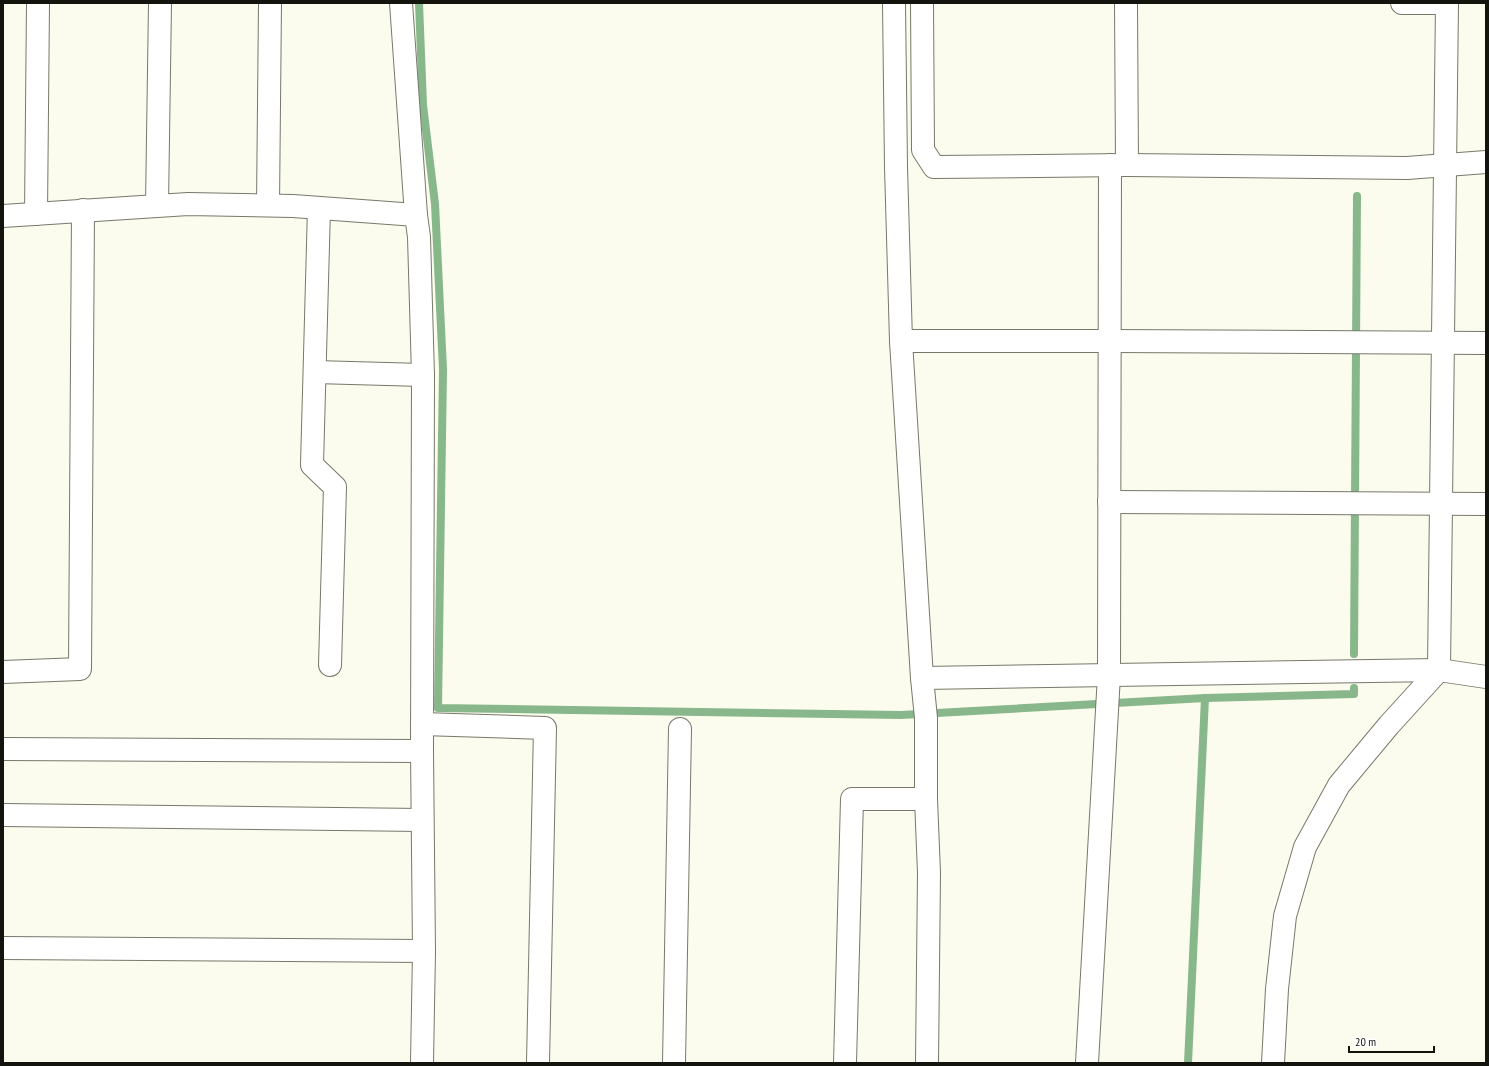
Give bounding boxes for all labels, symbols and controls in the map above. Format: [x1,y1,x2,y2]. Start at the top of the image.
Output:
scale bar [1349,1028,1434,1054]
text: 20 m [1355,1034,1376,1049]

